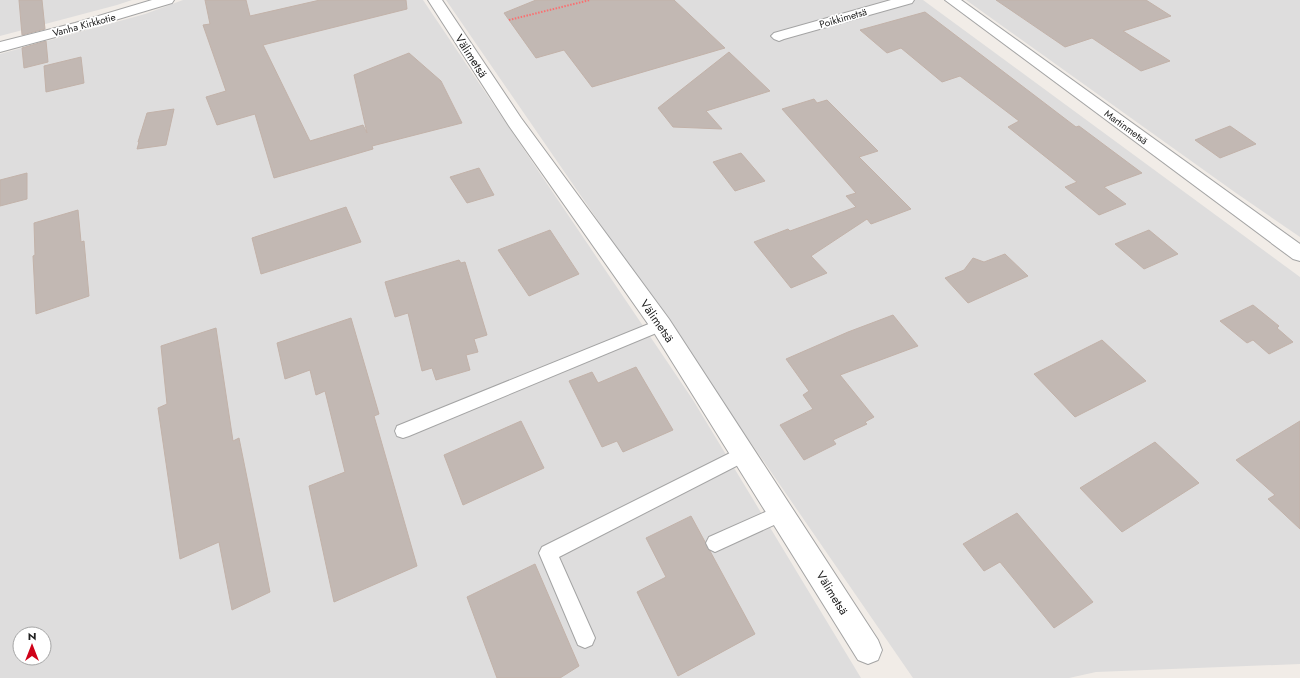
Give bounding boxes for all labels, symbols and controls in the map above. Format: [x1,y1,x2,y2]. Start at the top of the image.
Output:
street label: Poikkimetsä [817,4,869,32]
street label: Vanha Kirkkotie [51,9,117,41]
street label: Välimetsä [450,31,492,81]
street label: Martinmetsä [1101,106,1151,148]
street label: Välimetsä [636,296,678,346]
street label: Välimetsä [811,568,853,619]
north arrow [12,626,52,666]
text: N [28,628,36,644]

